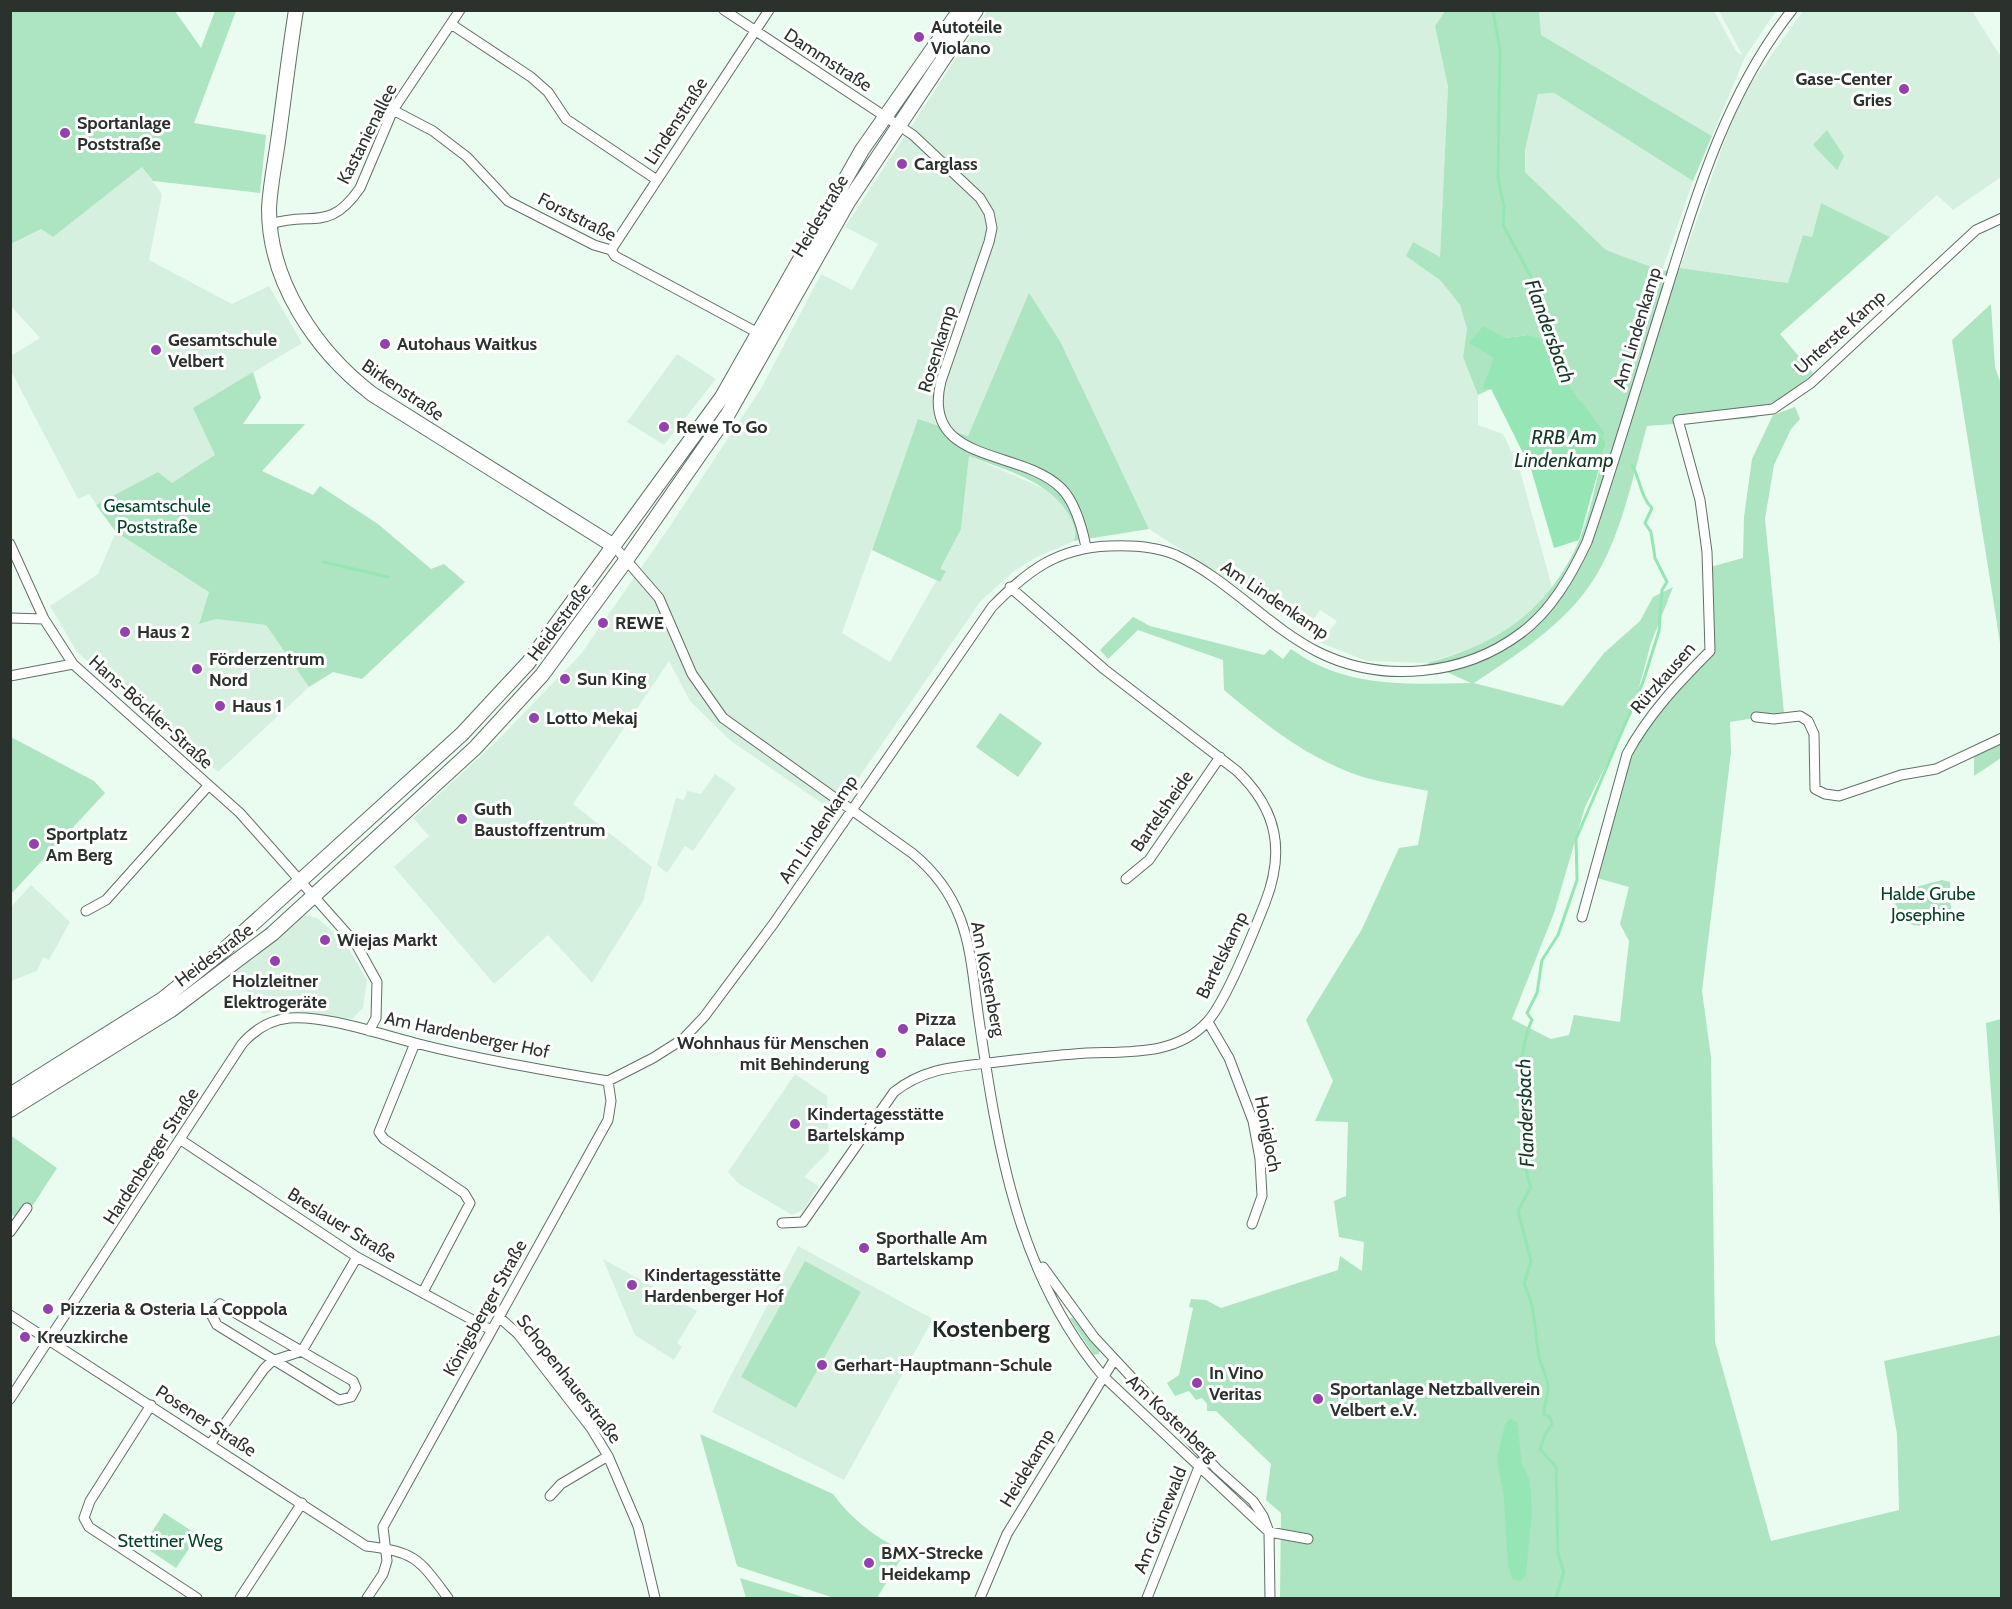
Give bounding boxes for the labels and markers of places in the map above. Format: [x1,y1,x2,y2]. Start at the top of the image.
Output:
place label: Autoteile Violano [931,16,1002,59]
marker: Autoteile Violano [912,30,926,44]
place label: Gase-Center Gries [1795,68,1892,111]
marker: Gase-Center Gries [1897,82,1911,96]
place label: Sportanlage Poststraße [77,112,171,155]
marker: Sportanlage Poststraße [58,126,72,140]
place label: Carglass [914,153,978,175]
marker: Carglass [895,157,909,171]
place label: Gesamtschule Velbert [168,329,277,372]
place label: Autohaus Waitkus [397,333,538,355]
marker: Autohaus Waitkus [378,337,392,351]
marker: Gesamtschule Velbert [149,343,163,357]
place label: Rewe To Go [676,416,768,438]
marker: Rewe To Go [657,420,671,434]
place label: REWE [615,612,664,634]
marker: REWE [596,616,610,630]
place label: Haus 2 [137,621,190,643]
marker: Haus 2 [118,625,132,639]
place label: Förderzentrum Nord [209,648,325,691]
marker: Förderzentrum Nord [190,662,204,676]
place label: Sun King [577,668,646,690]
marker: Sun King [558,672,572,686]
place label: Haus 1 [232,695,282,717]
marker: Haus 1 [213,699,227,713]
place label: Lotto Mekaj [546,707,638,729]
marker: Lotto Mekaj [527,711,541,725]
place label: Guth Baustoffzentrum [474,798,605,841]
marker: Guth Baustoffzentrum [455,812,469,826]
place label: Sportplatz Am Berg [46,823,128,866]
marker: Sportplatz Am Berg [27,837,41,851]
place label: Wiejas Markt [337,929,438,951]
marker: Wiejas Markt [318,933,332,947]
marker: Holzleitner Elektrogeräte [268,954,282,968]
place label: Holzleitner Elektrogeräte [223,970,327,1013]
place label: Pizza Palace [915,1008,966,1051]
marker: Pizza Palace [896,1022,910,1036]
place label: Wohnhaus für Menschen mit Behinderung [677,1032,869,1075]
marker: Wohnhaus für Menschen mit Behinderung [874,1046,888,1060]
place label: Kindertagesstätte Bartelskamp [807,1103,944,1146]
marker: Kindertagesstätte Bartelskamp [788,1117,802,1131]
place label: Sporthalle Am Bartelskamp [876,1227,988,1270]
marker: Sporthalle Am Bartelskamp [857,1241,871,1255]
place label: Kindertagesstätte Hardenberger Hof [644,1264,784,1307]
marker: Kindertagesstätte Hardenberger Hof [625,1278,639,1292]
place label: Pizzeria & Osteria La Coppola [60,1298,287,1320]
marker: Pizzeria & Osteria La Coppola [41,1302,55,1316]
place label: Kreuzkirche [37,1326,128,1348]
marker: Kreuzkirche [18,1330,32,1344]
place label: Gerhart-Hauptmann-Schule [834,1354,1052,1376]
marker: Gerhart-Hauptmann-Schule [815,1358,829,1372]
place label: In Vino Veritas [1209,1362,1263,1405]
marker: In Vino Veritas [1190,1376,1204,1390]
place label: Sportanlage Netzballverein Velbert e.V. [1330,1378,1540,1421]
marker: Sportanlage Netzballverein Velbert e.V. [1311,1392,1325,1406]
place label: BMX-Strecke Heidekamp [881,1542,983,1585]
marker: BMX-Strecke Heidekamp [862,1556,876,1570]

